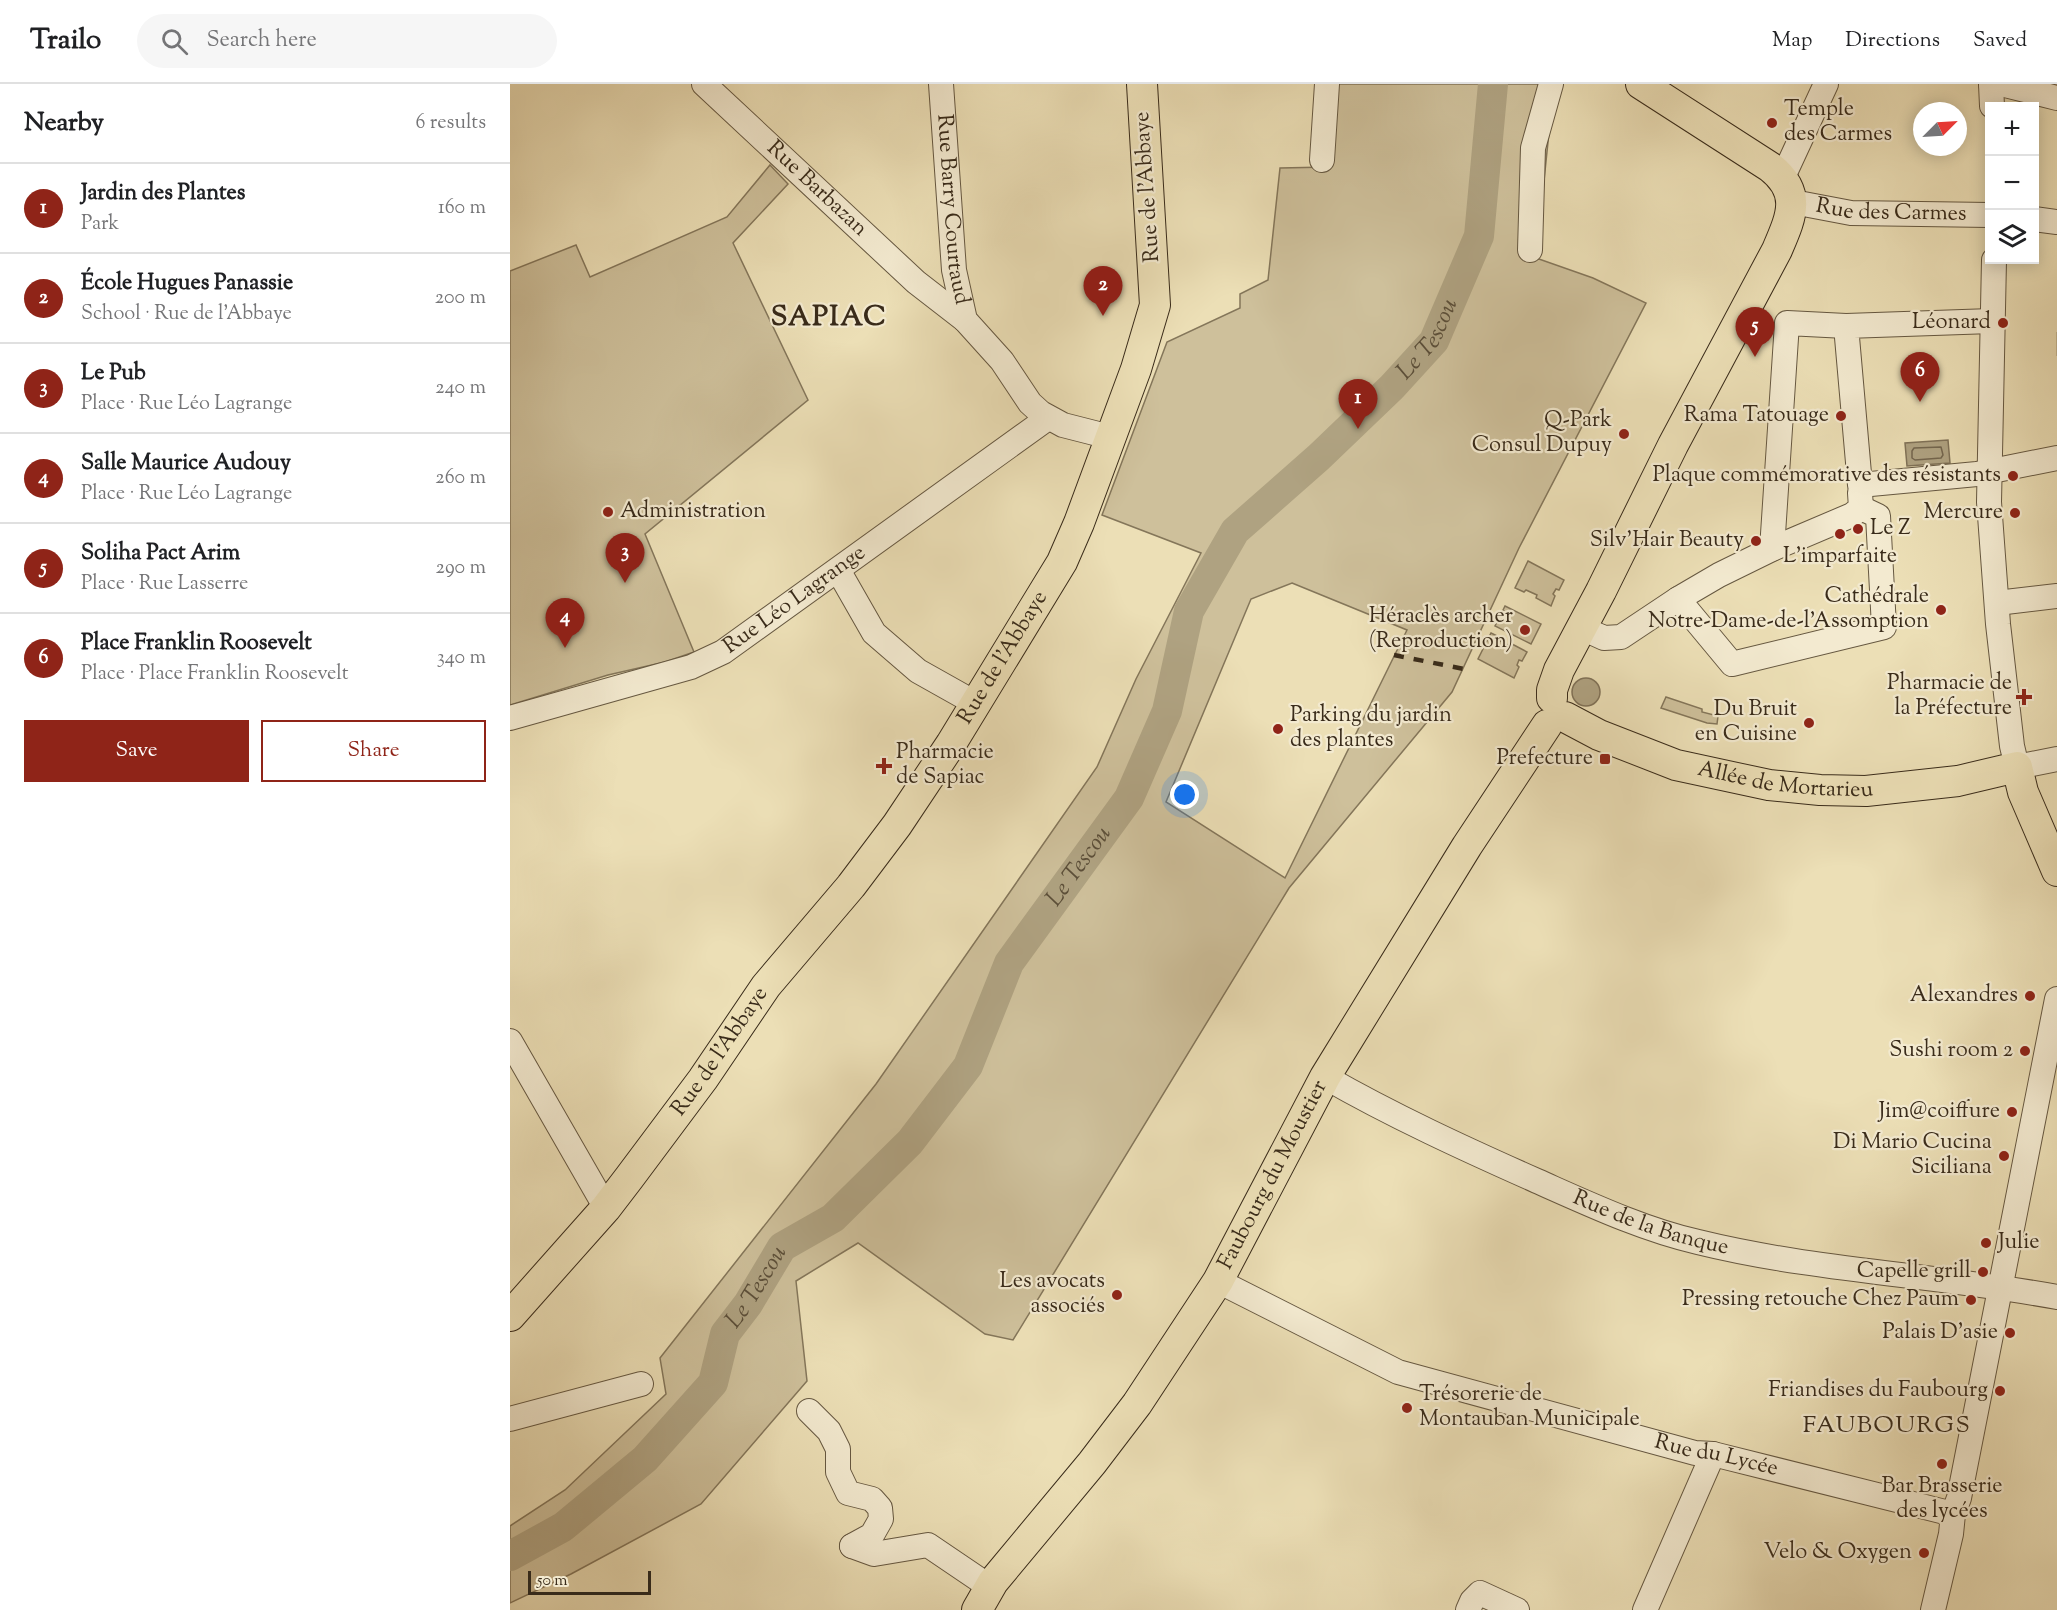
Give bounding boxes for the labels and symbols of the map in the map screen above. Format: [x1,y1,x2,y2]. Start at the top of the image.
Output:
place label: Temple des Carmes [1784,94,1892,151]
north arrow [1913,102,1967,156]
street label: Rue de l'Abbaye [1127,110,1169,264]
street label: Rue Barry Courtaud [927,113,977,308]
marker: Temple des Carmes [1765,116,1779,130]
street label: Rue Barbazan [759,134,874,245]
street label: Rue des Carmes [1813,191,1967,231]
pin: 2 [1084,266,1122,316]
water label: Le Tescou [1389,293,1467,388]
district label: SAPIAC [771,298,887,338]
place label: Léonard [1912,307,1991,339]
pin: 5 [1736,308,1774,357]
marker: Léonard [1996,316,2010,330]
pin: 6 [1900,352,1940,402]
pin: 1 [1338,380,1378,429]
place label: Rama Tatouage [1684,400,1829,432]
place label: Q-Park Consul Dupuy [1472,405,1612,462]
marker: Rama Tatouage [1834,409,1848,423]
marker: Q-Park Consul Dupuy [1617,427,1631,441]
place label: Plaque commémorative des résistants [1652,460,2001,492]
marker: Plaque commémorative des résistants [2006,469,2020,483]
place label: Administration [620,496,766,528]
place label: Mercure [1923,497,2003,529]
marker: Administration [601,505,615,519]
marker: Mercure [2008,506,2022,520]
place label: Le Z [1870,513,1911,545]
marker: Le Z [1851,522,1865,536]
place label: Silv'Hair Beauty [1590,525,1744,557]
marker: L'imparfaite [1833,527,1847,541]
pin: 3 [606,534,644,583]
marker: Silv'Hair Beauty [1749,534,1763,548]
street label: Rue Léo Lagrange [717,538,873,663]
place label: L'imparfaite [1783,541,1897,573]
place label: Cathédrale Notre-Dame-de-l'Assomption [1648,581,1929,638]
street label: Rue de l'Abbaye [950,585,1057,731]
pin: 4 [546,598,584,648]
place label: Héraclès archer (Reproduction) [1369,601,1513,658]
marker: Cathédrale Notre-Dame-de-l'Assomption [1934,603,1948,617]
marker: Héraclès archer (Reproduction) [1518,623,1532,637]
place label: Pharmacie de la Préfecture [1887,668,2012,725]
marker: Pharmacie de la Préfecture [2017,690,2031,704]
place label: Du Bruit en Cuisine [1695,694,1797,751]
place label: Parking du jardin des plantes [1290,700,1452,757]
marker: Du Bruit en Cuisine [1802,716,1816,730]
marker: Parking du jardin des plantes [1271,722,1285,736]
place label: Pharmacie de Sapiac [896,737,994,794]
place label: Prefecture [1496,743,1593,775]
marker: Prefecture [1598,752,1612,766]
street label: Allée de Mortarieu [1694,754,1875,808]
marker: Pharmacie de Sapiac [877,759,891,773]
your location [1170,780,1199,809]
water label: Le Tescou [1038,819,1120,914]
place label: Alexandres [1910,980,2018,1012]
street label: Rue de l'Abbaye [664,981,777,1124]
marker: Alexandres [2023,989,2037,1003]
place label: Sushi room 2 [1889,1035,2013,1067]
marker: Sushi room 2 [2018,1044,2032,1058]
street label: Faubourg du Moustier [1211,1075,1336,1275]
place label: Jim@coiffure [1878,1096,2000,1128]
marker: Jim@coiffure [2005,1105,2019,1119]
place label: Di Mario Cucina Siciliana [1833,1127,1992,1184]
marker: Di Mario Cucina Siciliana [1997,1149,2011,1163]
street label: Rue de la Banque [1567,1183,1731,1264]
place label: Julie [1997,1227,2040,1259]
marker: Julie [1979,1236,1993,1250]
water label: Le Tescou [718,1239,796,1336]
place label: Capelle grill [1857,1256,1971,1288]
marker: Capelle grill [1976,1265,1990,1279]
place label: Les avocats associés [999,1266,1105,1323]
place label: Pressing retouche Chez Paum [1682,1284,1959,1316]
marker: Les avocats associés [1110,1288,1124,1302]
marker: Pressing retouche Chez Paum [1964,1293,1978,1307]
place label: Palais D'asie [1882,1317,1998,1349]
marker: Palais D'asie [2003,1326,2017,1340]
place label: Friandises du Faubourg [1768,1375,1988,1407]
place label: Trésorerie de Montauban Municipale [1419,1379,1640,1436]
marker: Friandises du Faubourg [1993,1384,2007,1398]
marker: Trésorerie de Montauban Municipale [1400,1401,1414,1415]
district label: FAUBOURGS [1803,1409,1971,1443]
street label: Rue du Lycée [1651,1427,1781,1486]
marker: Bar Brasserie des lycées [1935,1457,1949,1471]
place label: Bar Brasserie des lycées [1881,1471,2003,1528]
place label: Velo & Oxygen [1763,1537,1912,1569]
marker: Velo & Oxygen [1917,1546,1931,1560]
scale bar [528,1568,651,1596]

